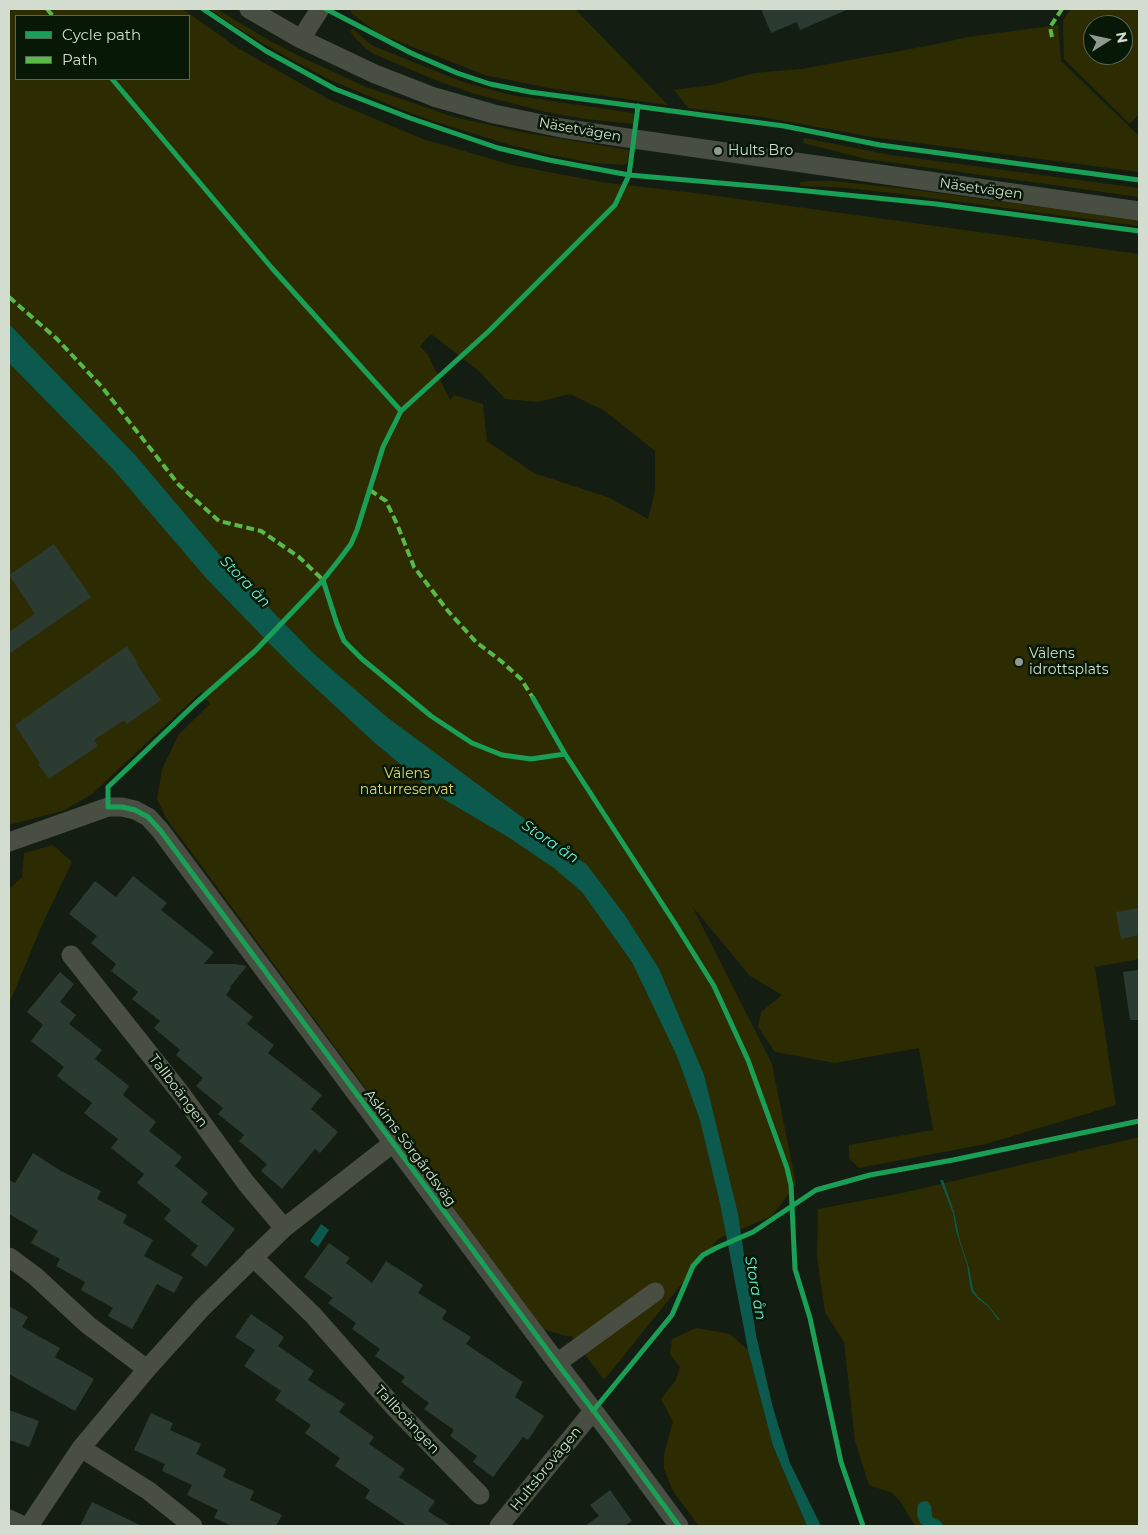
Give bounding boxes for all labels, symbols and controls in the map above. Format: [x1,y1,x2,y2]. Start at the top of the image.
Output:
legend [15,15,190,80]
north arrow [1083,15,1133,65]
text: Cycle path [62,25,141,44]
text: N [1112,30,1132,45]
text: Path [62,50,98,69]
street label: Näsetvägen [537,114,623,146]
place label: Hults Bro [728,143,793,159]
marker: Hults Bro [712,145,724,157]
street label: Näsetvägen [938,175,1024,203]
water label: Stora ån [216,552,274,612]
place label: Välens idrottsplats [1029,646,1109,679]
marker: Välens idrottsplats [1013,656,1025,668]
park label: Välens naturreservat [360,766,454,799]
water label: Stora ån [518,816,582,868]
street label: Tallboängen [145,1051,211,1131]
street label: Askims Sörgårdsväg [361,1086,459,1210]
water label: Stora ån [741,1255,769,1321]
street label: Tallboängen [371,1383,443,1457]
street label: Hultsbrovägen [507,1423,585,1515]

